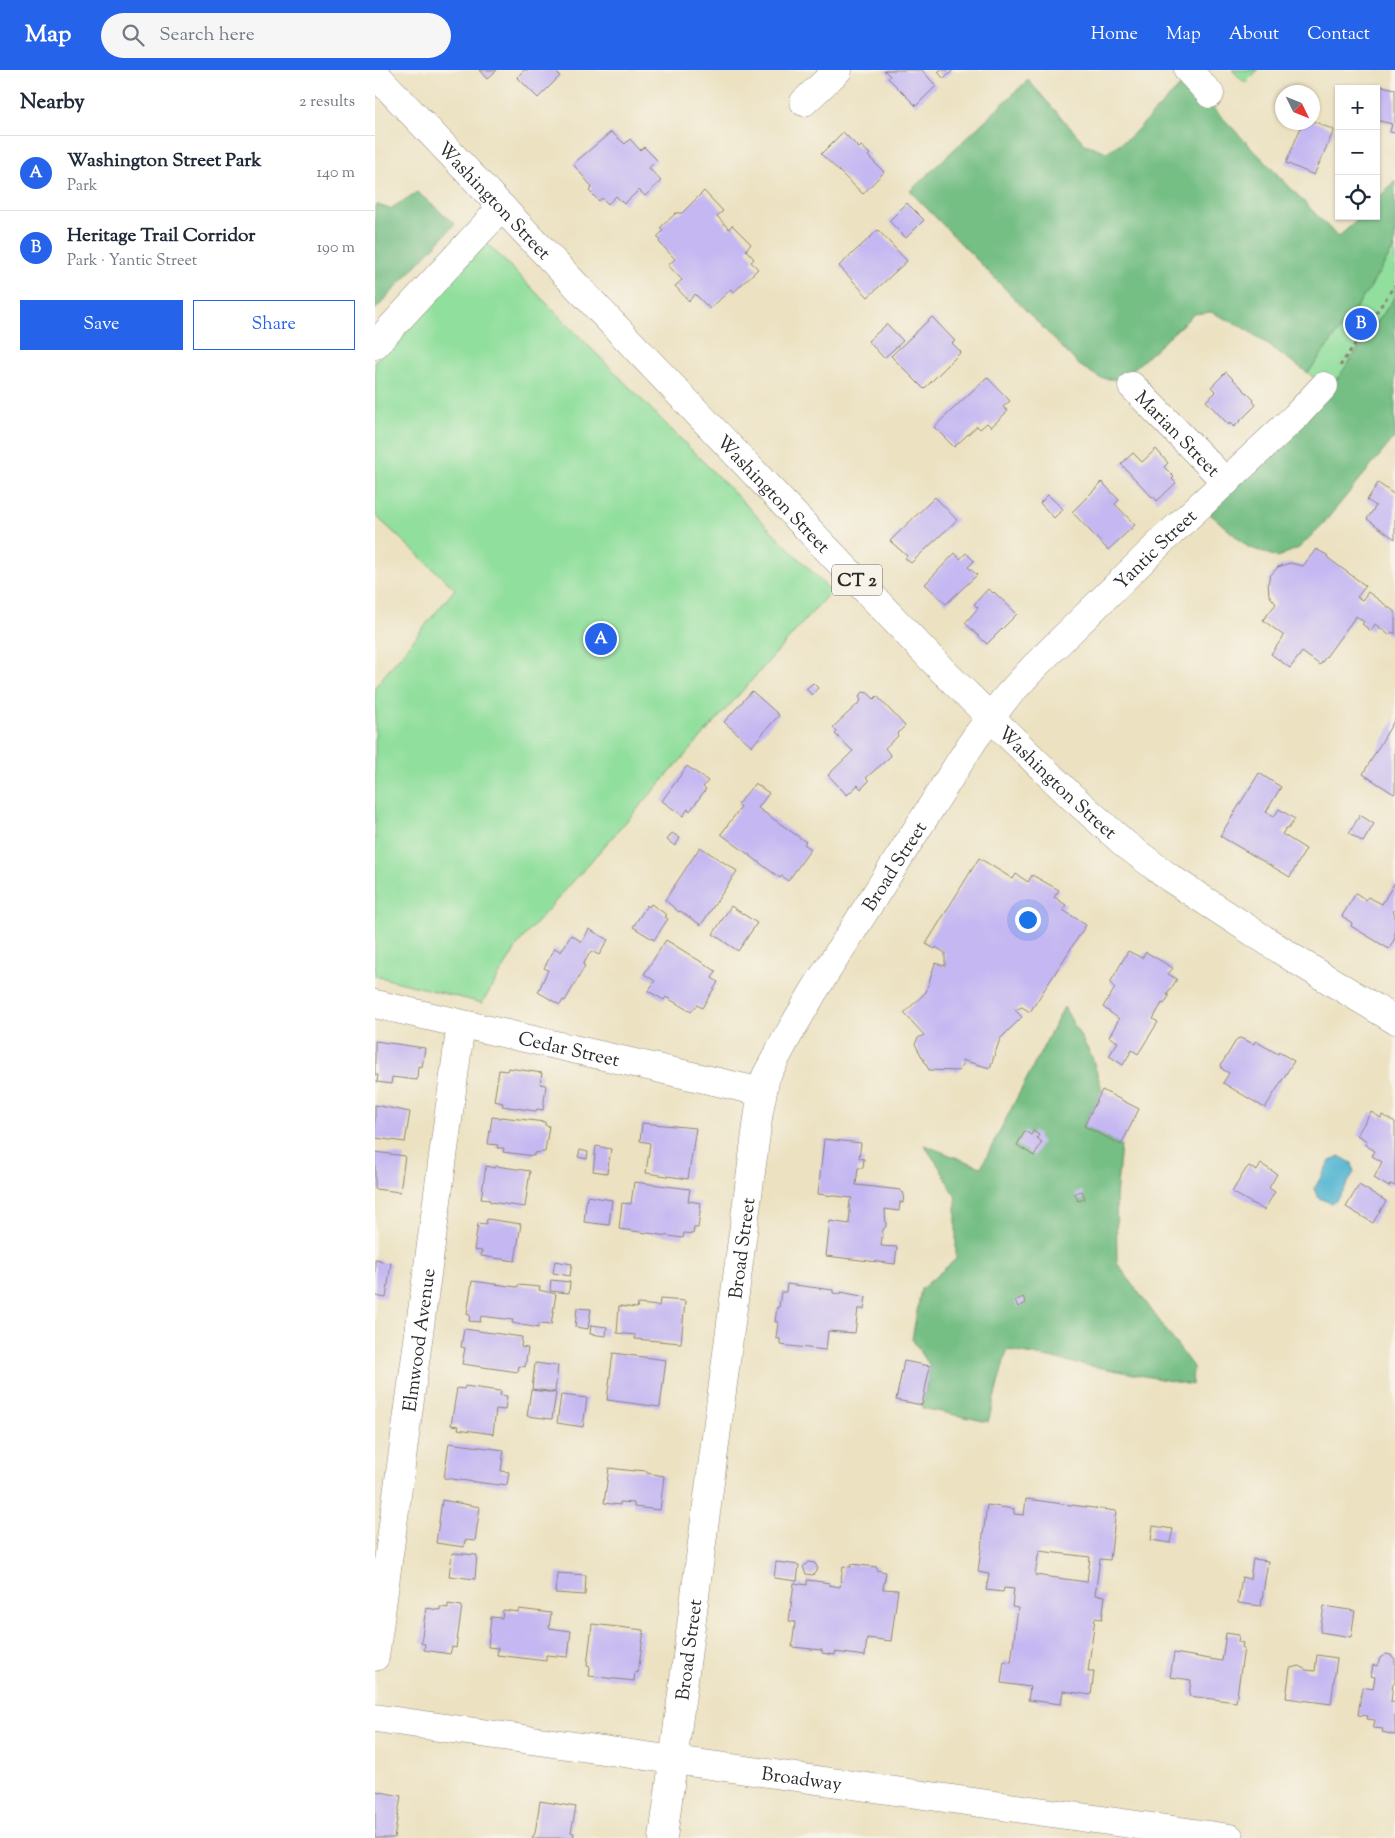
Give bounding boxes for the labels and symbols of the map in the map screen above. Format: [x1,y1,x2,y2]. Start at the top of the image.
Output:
north arrow [1275,85,1320,130]
street label: Washington Street [430,137,556,267]
pin: B [1345,305,1377,343]
street label: Marian Street [1128,386,1225,485]
street label: Washington Street [709,430,836,561]
street label: Yantic Street [1109,504,1204,597]
road number: CT 2 [832,564,882,596]
pin: A [585,620,617,658]
street label: Washington Street [991,721,1122,847]
street label: Broad Street [857,817,935,917]
your location [1015,907,1041,933]
street label: Cedar Street [515,1026,622,1075]
street label: Broad Street [723,1196,763,1301]
street label: Elmwood Avenue [397,1267,444,1414]
street label: Broad Street [670,1597,710,1702]
street label: Broadway [760,1761,844,1799]

